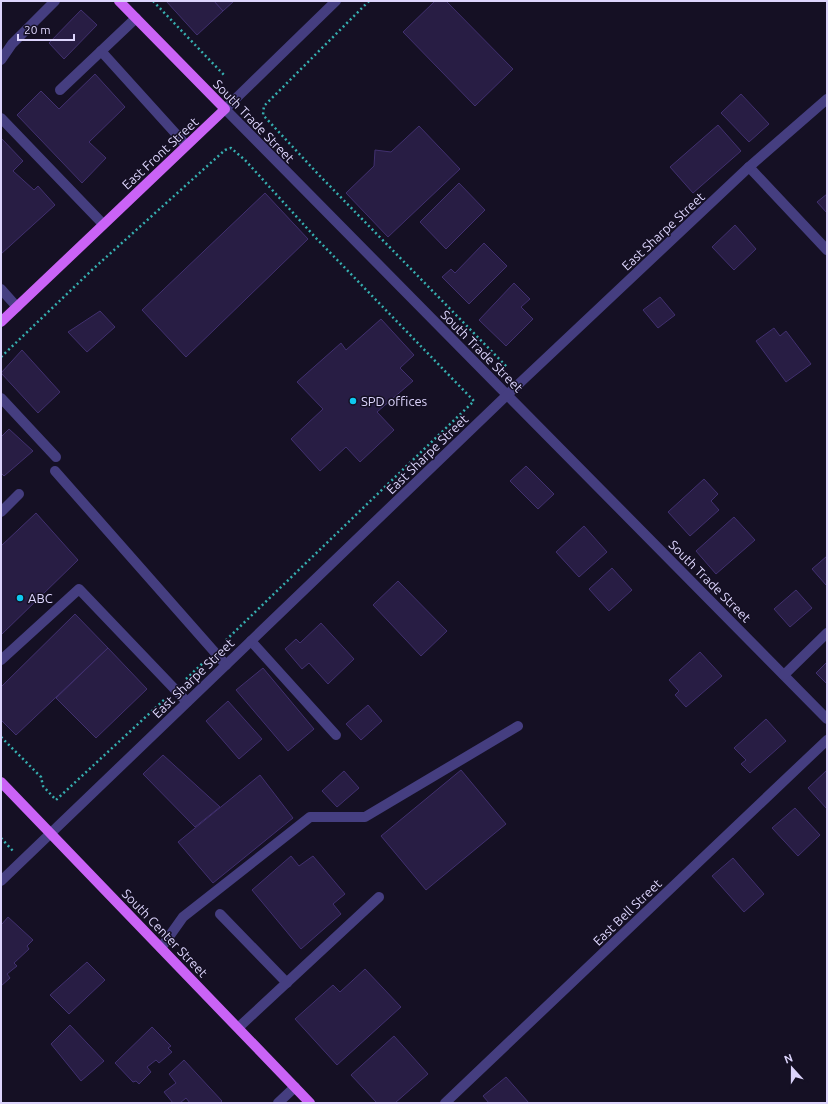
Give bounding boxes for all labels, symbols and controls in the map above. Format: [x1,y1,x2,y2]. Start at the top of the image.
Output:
scale bar [18,16,74,42]
text: 20 m [24,23,51,36]
street label: South Trade Street [211,77,297,165]
street label: East Front Street [119,114,201,192]
street label: East Sharpe Street [619,189,707,273]
street label: South Trade Street [438,307,526,395]
place label: SPD offices [361,394,428,408]
marker: SPD offices [348,396,358,406]
street label: East Sharpe Street [383,412,471,496]
street label: South Trade Street [666,537,754,625]
place label: ABC [28,591,53,605]
marker: ABC [15,593,25,603]
street label: East Sharpe Street [149,636,237,720]
street label: East Bell Street [590,876,664,948]
street label: South Center Street [120,886,210,980]
north arrow [772,1048,812,1088]
text: N [782,1052,794,1066]

